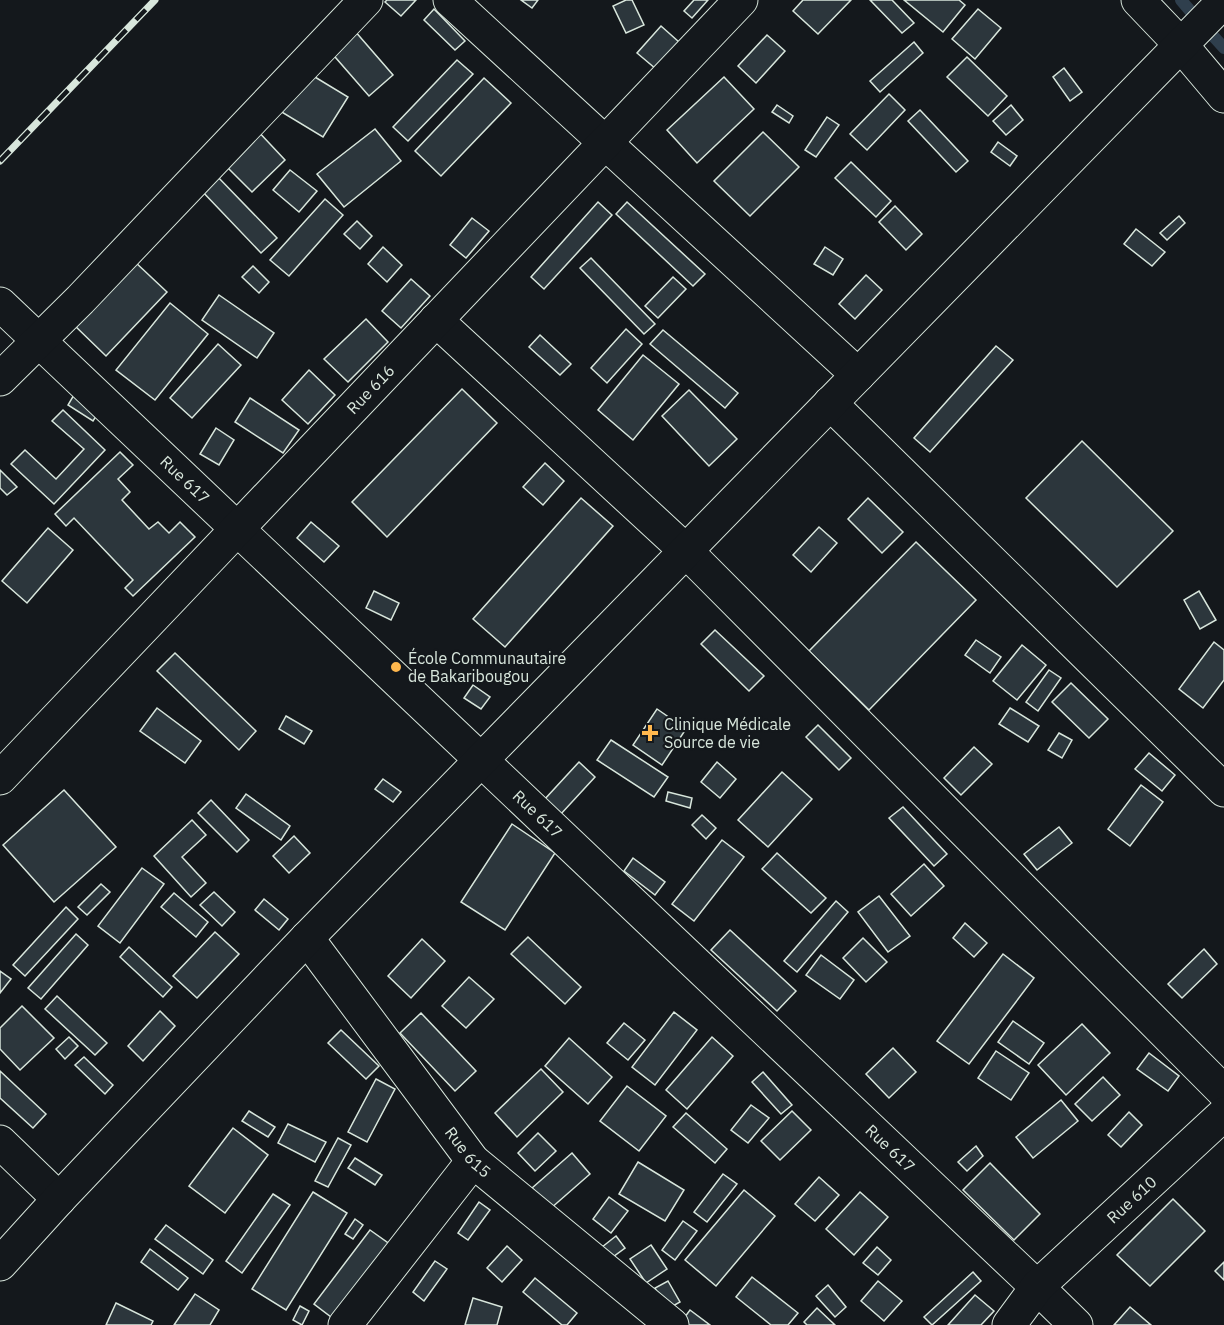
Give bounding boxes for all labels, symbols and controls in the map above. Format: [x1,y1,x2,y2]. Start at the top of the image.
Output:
street label: Rue 616 [342,360,399,418]
street label: Rue 617 [156,451,214,508]
place label: École Communautaire de Bakaribougou [408,647,567,686]
marker: École Communautaire de Bakaribougou [389,660,403,674]
place label: Clinique Médicale Source de vie [664,714,791,752]
marker: Clinique Médicale Source de vie [641,724,659,742]
street label: Rue 617 [509,786,567,842]
street label: Rue 617 [862,1120,919,1176]
street label: Rue 615 [441,1123,495,1182]
street label: Rue 610 [1102,1172,1161,1228]

